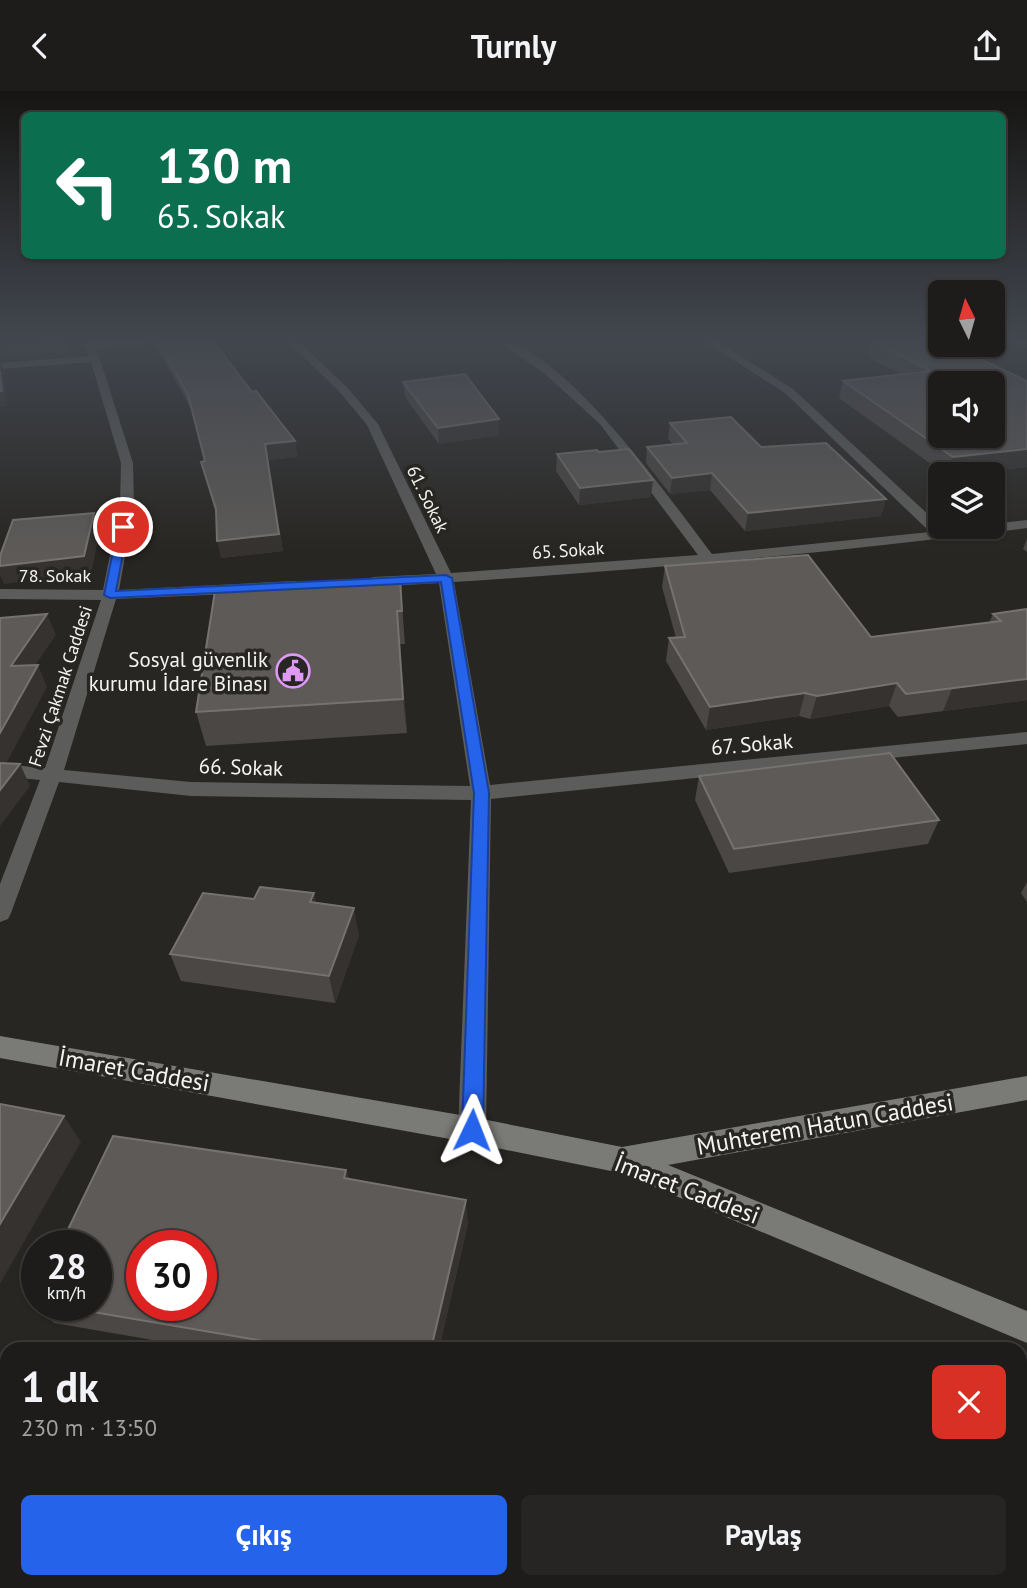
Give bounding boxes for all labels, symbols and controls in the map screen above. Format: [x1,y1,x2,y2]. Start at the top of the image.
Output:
text: Turnly [471,25,556,67]
icon: back [21,27,59,65]
icon: share [968,27,1006,65]
text: 130 m [157,133,292,197]
icon: left [42,140,133,231]
text: 65. Sokak [157,195,285,237]
north arrow [928,280,1004,357]
map controls [928,280,1005,539]
button: sound [928,371,1005,448]
street label: 61. Sokak [402,461,454,537]
button: layers [928,462,1005,539]
pin [93,497,153,557]
icon: arrive [104,508,142,546]
street label: 65. Sokak [531,536,605,564]
street label: 78. Sokak [19,564,91,587]
street label: Fevzi Çakmak Caddesi [23,603,97,769]
place label: Sosyal güvenlik kurumu İdare Binası [89,646,268,697]
public building icon: Sosyal güvenlik kurumu İdare Binası [274,652,312,690]
street label: 67. Sokak [710,727,794,761]
street label: 66. Sokak [198,752,284,782]
street label: İmaret Caddesi [56,1041,212,1099]
street label: Muhterem Hatun Caddesi [694,1086,956,1162]
position arrow [435,1093,509,1167]
street label: İmaret Caddesi [610,1147,764,1231]
speed limit sign: 30 [126,1230,217,1321]
text: 28 [47,1243,86,1289]
text: km/h [47,1281,86,1304]
text: 1 dk [21,1359,99,1414]
button: close [932,1365,1006,1439]
text: 230 m · 13:50 [21,1413,157,1442]
button: Çıkış [21,1495,507,1575]
button: Paylaş [521,1495,1006,1575]

